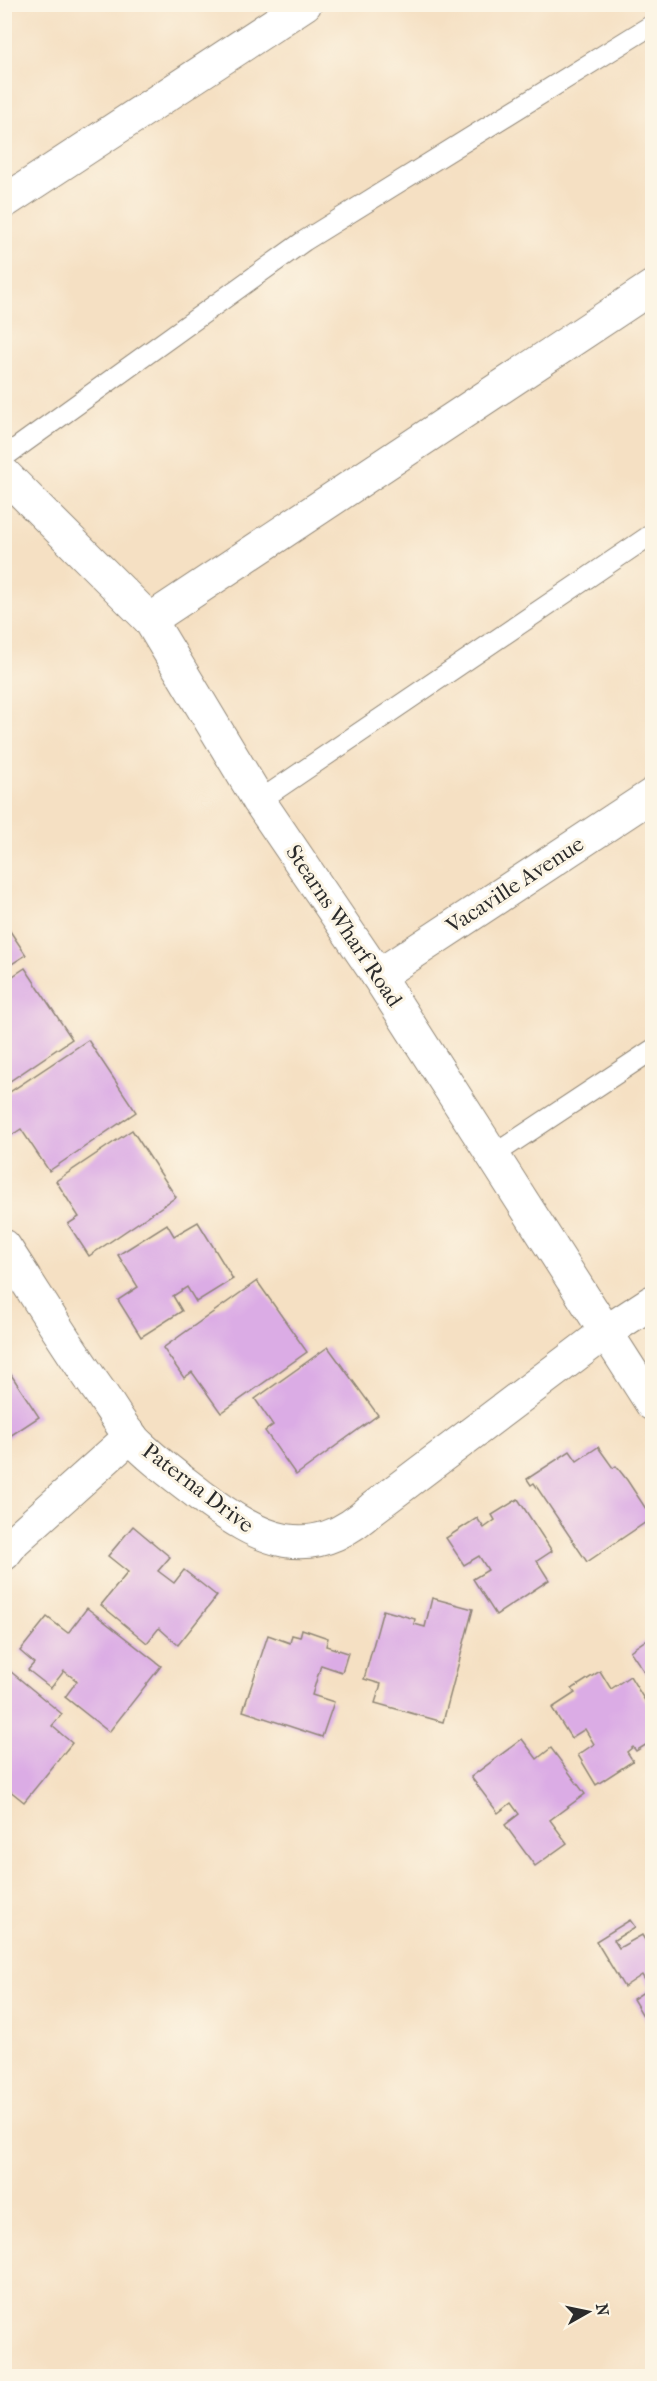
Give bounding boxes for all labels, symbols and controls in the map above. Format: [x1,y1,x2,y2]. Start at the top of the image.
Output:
street label: Vacaville Avenue [441,831,589,940]
street label: Stearns Wharf Road [280,840,408,1013]
street label: Paterna Drive [137,1438,259,1538]
north arrow [558,2282,618,2342]
text: N [592,2302,613,2318]

